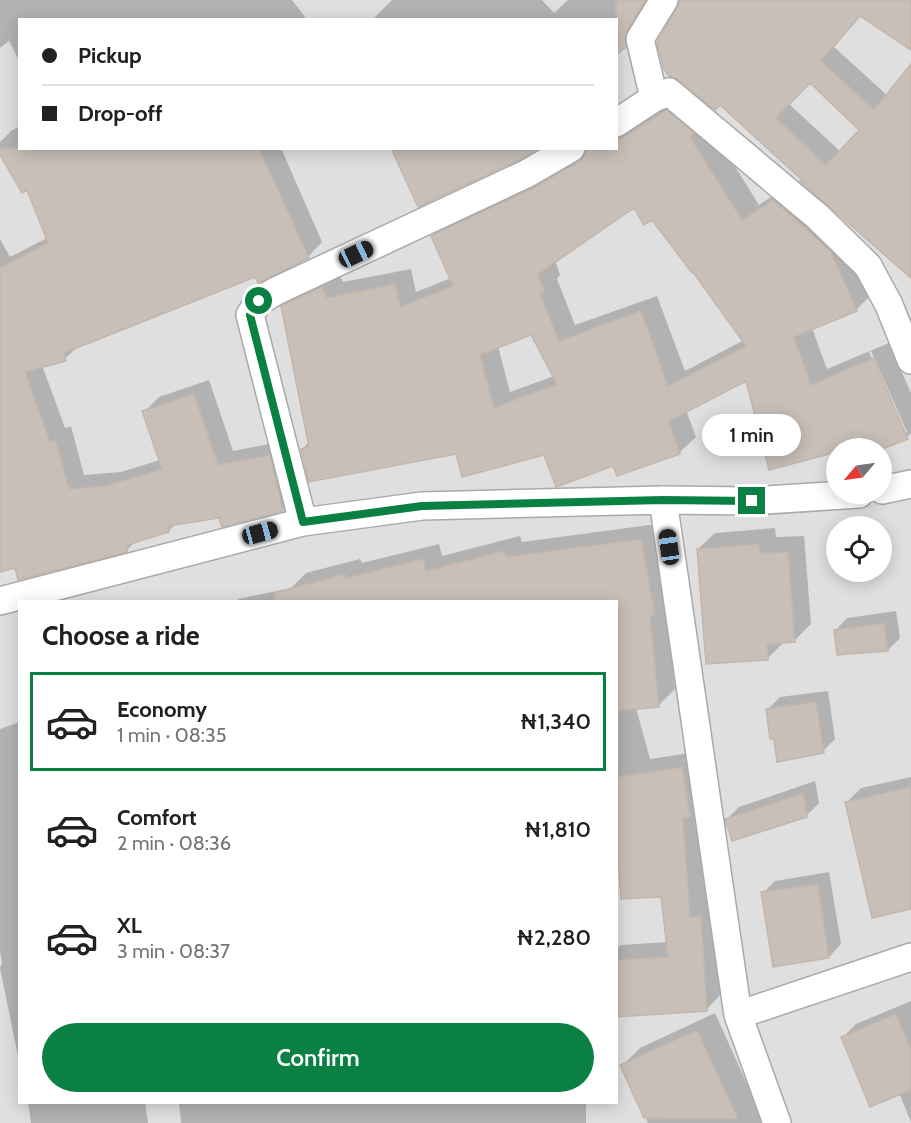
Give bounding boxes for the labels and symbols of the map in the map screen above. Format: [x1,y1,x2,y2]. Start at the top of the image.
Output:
car [336,238,376,270]
route start [245,287,272,314]
callout: 1 min [702,414,801,456]
north arrow [826,438,892,504]
route end [738,487,765,514]
car [240,520,280,546]
car [658,528,680,566]

